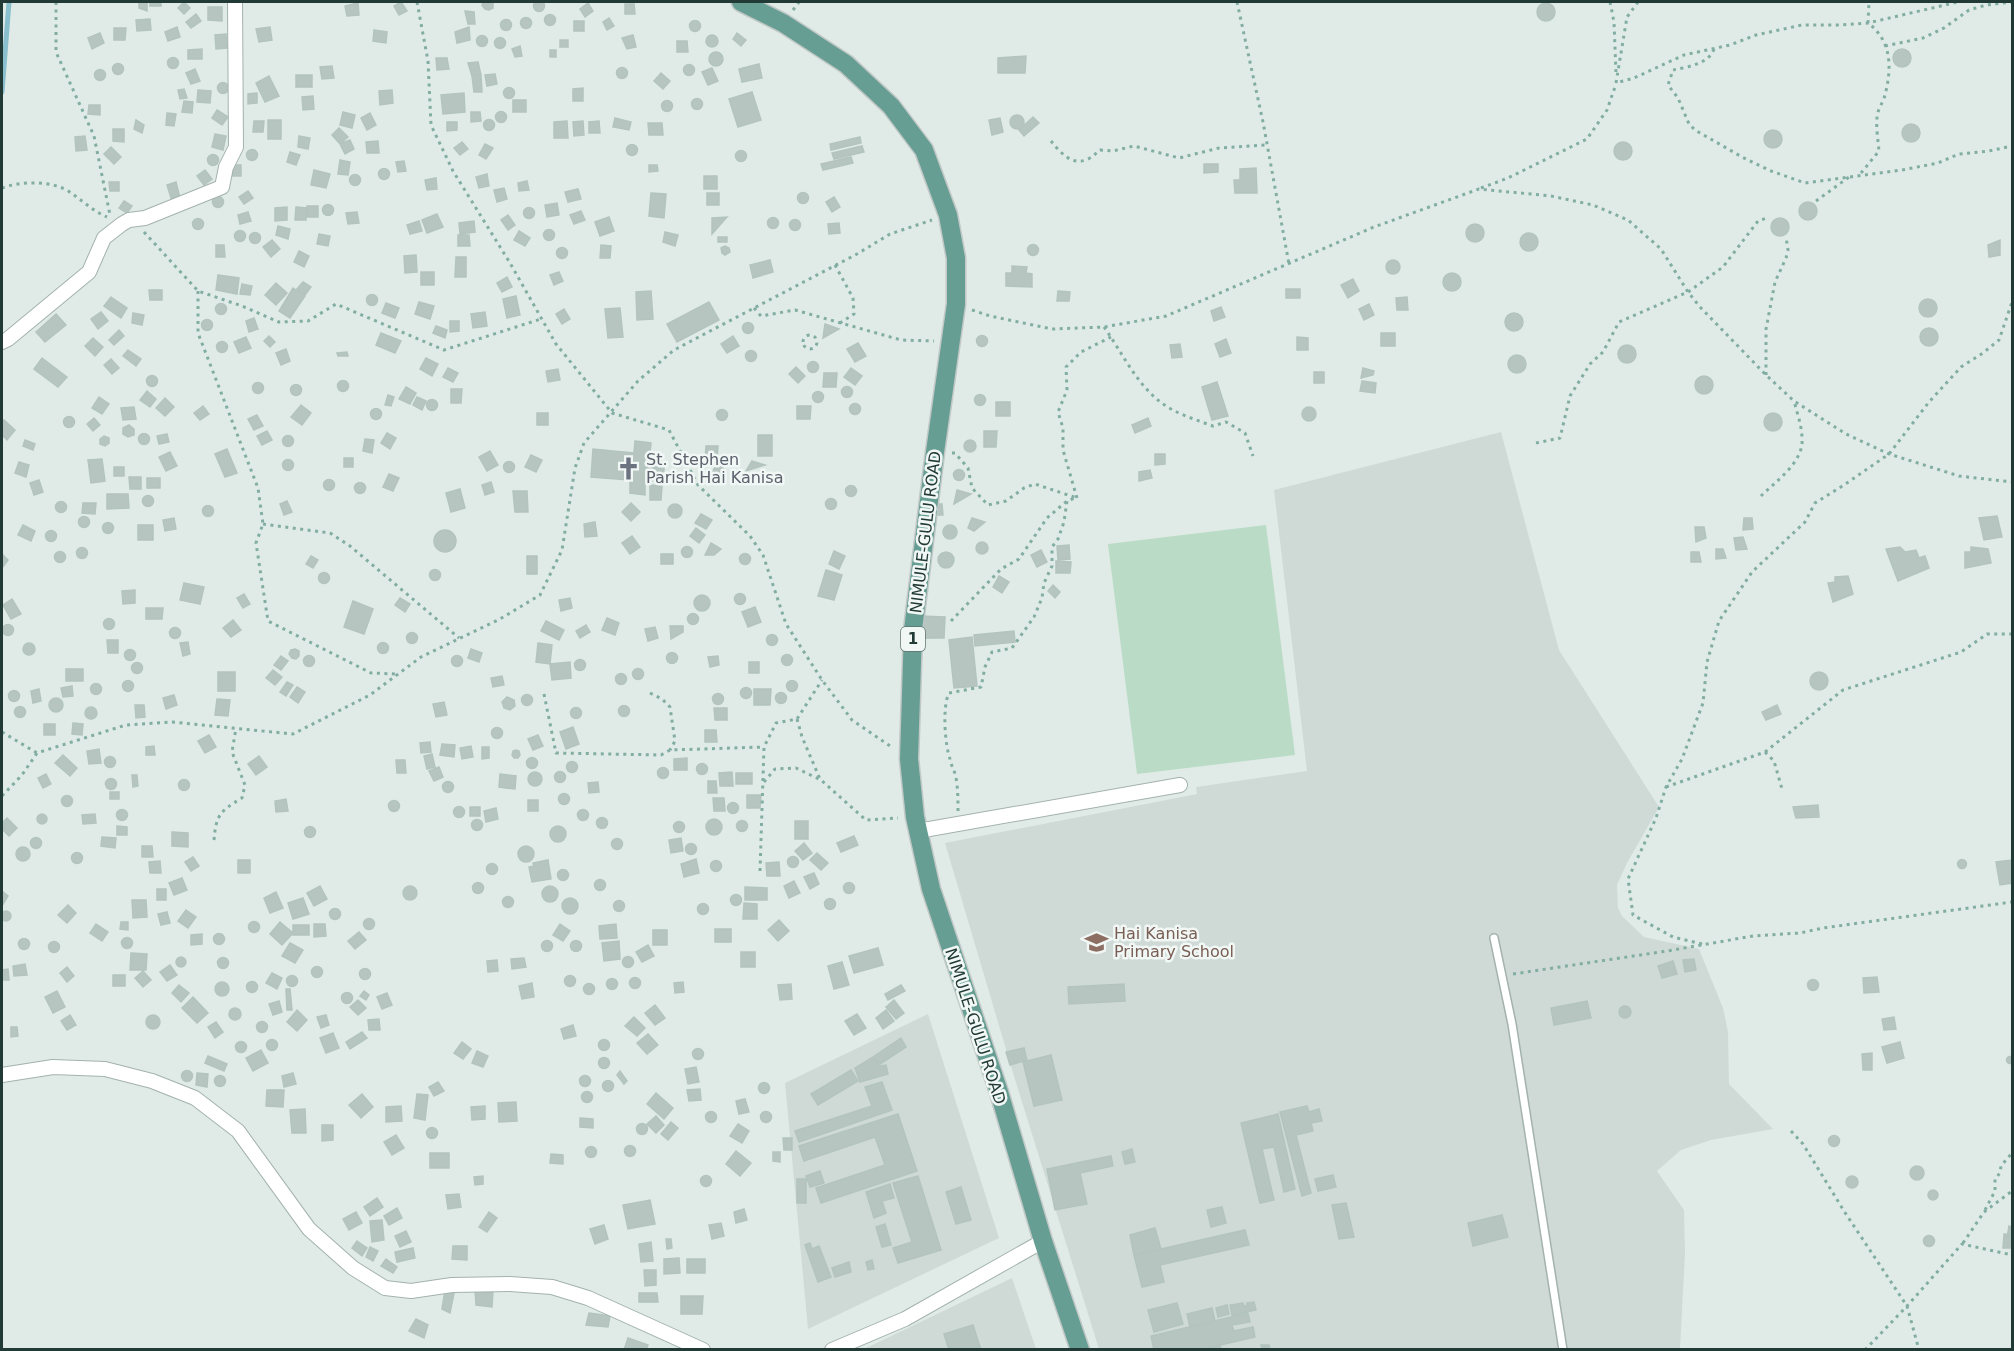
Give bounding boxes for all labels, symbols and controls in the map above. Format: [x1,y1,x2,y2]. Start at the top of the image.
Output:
place label: St. Stephen Parish Hai Kanisa [646,450,783,487]
street label: NIMULE-GULU ROAD [906,450,945,614]
church icon: St. Stephen Parish Hai Kanisa [615,455,641,481]
road number: 1 [901,627,925,651]
place label: Hai Kanisa Primary School [1114,924,1234,961]
school or university icon: Hai Kanisa Primary School [1083,929,1109,955]
street label: NIMULE-GULU ROAD [941,946,1010,1107]

